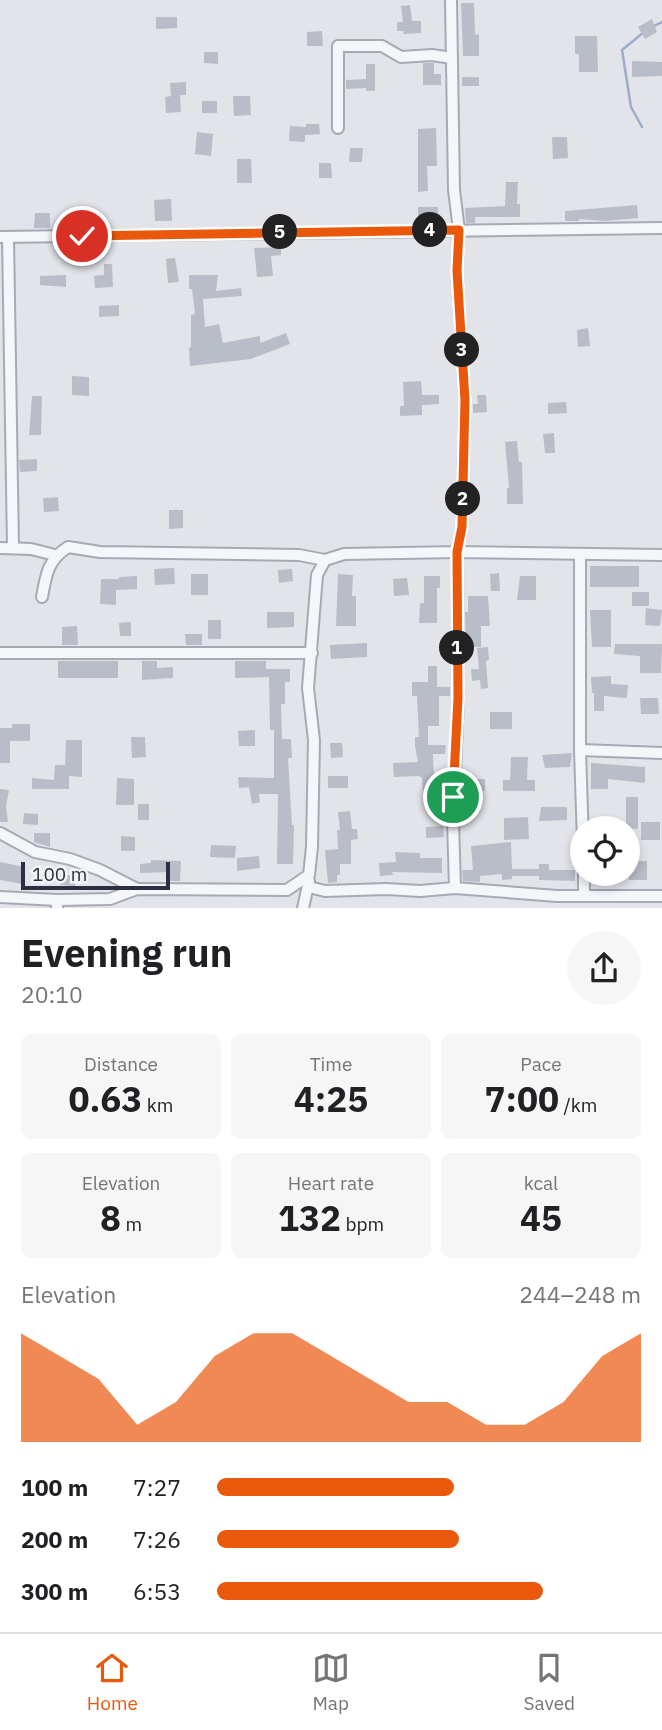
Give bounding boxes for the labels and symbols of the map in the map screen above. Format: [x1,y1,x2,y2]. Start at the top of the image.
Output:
pin [52,206,112,266]
pin: 4 [412,212,448,247]
pin: 5 [262,215,298,250]
pin: 3 [444,332,480,368]
pin: 2 [446,482,480,516]
pin: 1 [440,630,475,666]
pin [423,767,483,827]
scale bar [21,858,170,890]

